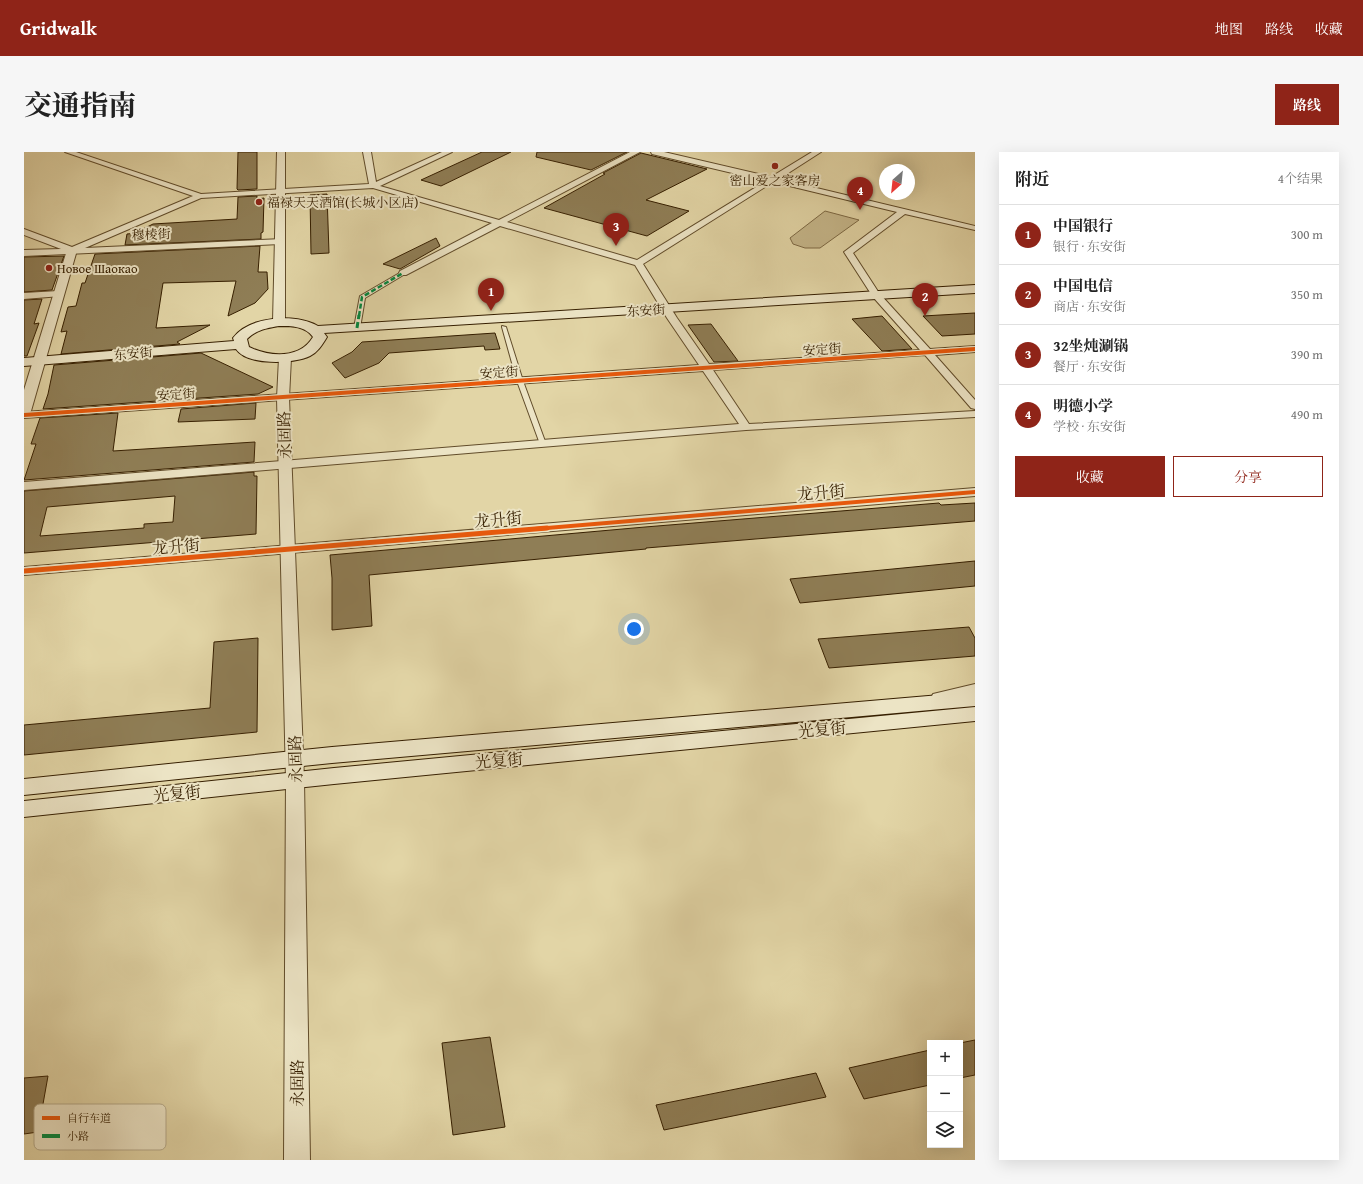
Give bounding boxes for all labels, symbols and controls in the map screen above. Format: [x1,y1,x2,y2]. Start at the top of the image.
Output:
text: Gridwalk [20,14,97,42]
text: 地图 [1215,19,1243,39]
text: 路线 [1265,19,1293,39]
text: 收藏 [1315,19,1343,39]
text: 交通指南 [24,84,136,125]
button: 路线 [1275,84,1339,125]
marker: 密山爱之家客房 [770,161,780,171]
north arrow [879,164,915,200]
text: 附近 [1015,166,1049,191]
text: 4个结果 [1278,169,1323,188]
place label: 密山爱之家客房 [729,171,821,190]
pin: 4 [847,177,873,210]
place label: 福禄天天酒馆(长城小区店) [267,193,418,212]
marker: 福禄天天酒馆(长城小区店) [254,197,264,207]
pin: 3 [603,213,629,246]
text: 中国银行 [1053,215,1113,236]
street label: 穆棱街 [131,224,171,245]
text: 1 [1025,225,1031,244]
text: 300 m [1291,225,1323,244]
text: 银行 · 东安街 [1053,237,1126,256]
place label: Новое Шаокао [57,259,138,278]
marker: Новое Шаокао [44,263,54,273]
text: 中国电信 [1053,275,1113,296]
pin: 1 [478,278,504,311]
pin: 2 [912,283,938,316]
text: 2 [1025,285,1031,304]
text: 350 m [1291,285,1323,304]
text: 商店 · 东安街 [1053,297,1126,316]
street label: 东安街 [626,300,666,321]
text: 32坐炖涮锅 [1053,335,1129,356]
street label: 安定街 [802,339,842,360]
street label: 东安街 [113,342,153,365]
text: 3 [1025,345,1031,364]
text: 390 m [1291,345,1323,364]
text: 餐厅 · 东安街 [1053,357,1126,376]
street label: 安定街 [479,362,519,383]
street label: 安定街 [156,384,196,405]
text: 明德小学 [1053,395,1113,416]
text: 4 [1025,405,1031,424]
text: 490 m [1291,405,1323,424]
street label: 永固路 [272,411,296,459]
text: 学校 · 东安街 [1053,417,1126,436]
button: 收藏 [1015,456,1165,497]
button: 分享 [1173,456,1323,497]
street label: 龙升街 [796,478,846,506]
street label: 龙升街 [473,505,523,533]
street label: 龙升街 [151,532,201,560]
your location [624,619,644,639]
street label: 光复街 [797,715,847,743]
street label: 永固路 [282,735,308,783]
street label: 光复街 [474,746,524,774]
street label: 光复街 [152,779,202,807]
map controls [927,1040,963,1148]
button: + [927,1040,963,1076]
street label: 永固路 [285,1059,309,1107]
button: − [927,1076,963,1112]
legend [34,1104,166,1150]
text: 自行车道 [67,1110,111,1126]
button: layers [927,1112,963,1148]
text: 小路 [67,1128,89,1144]

